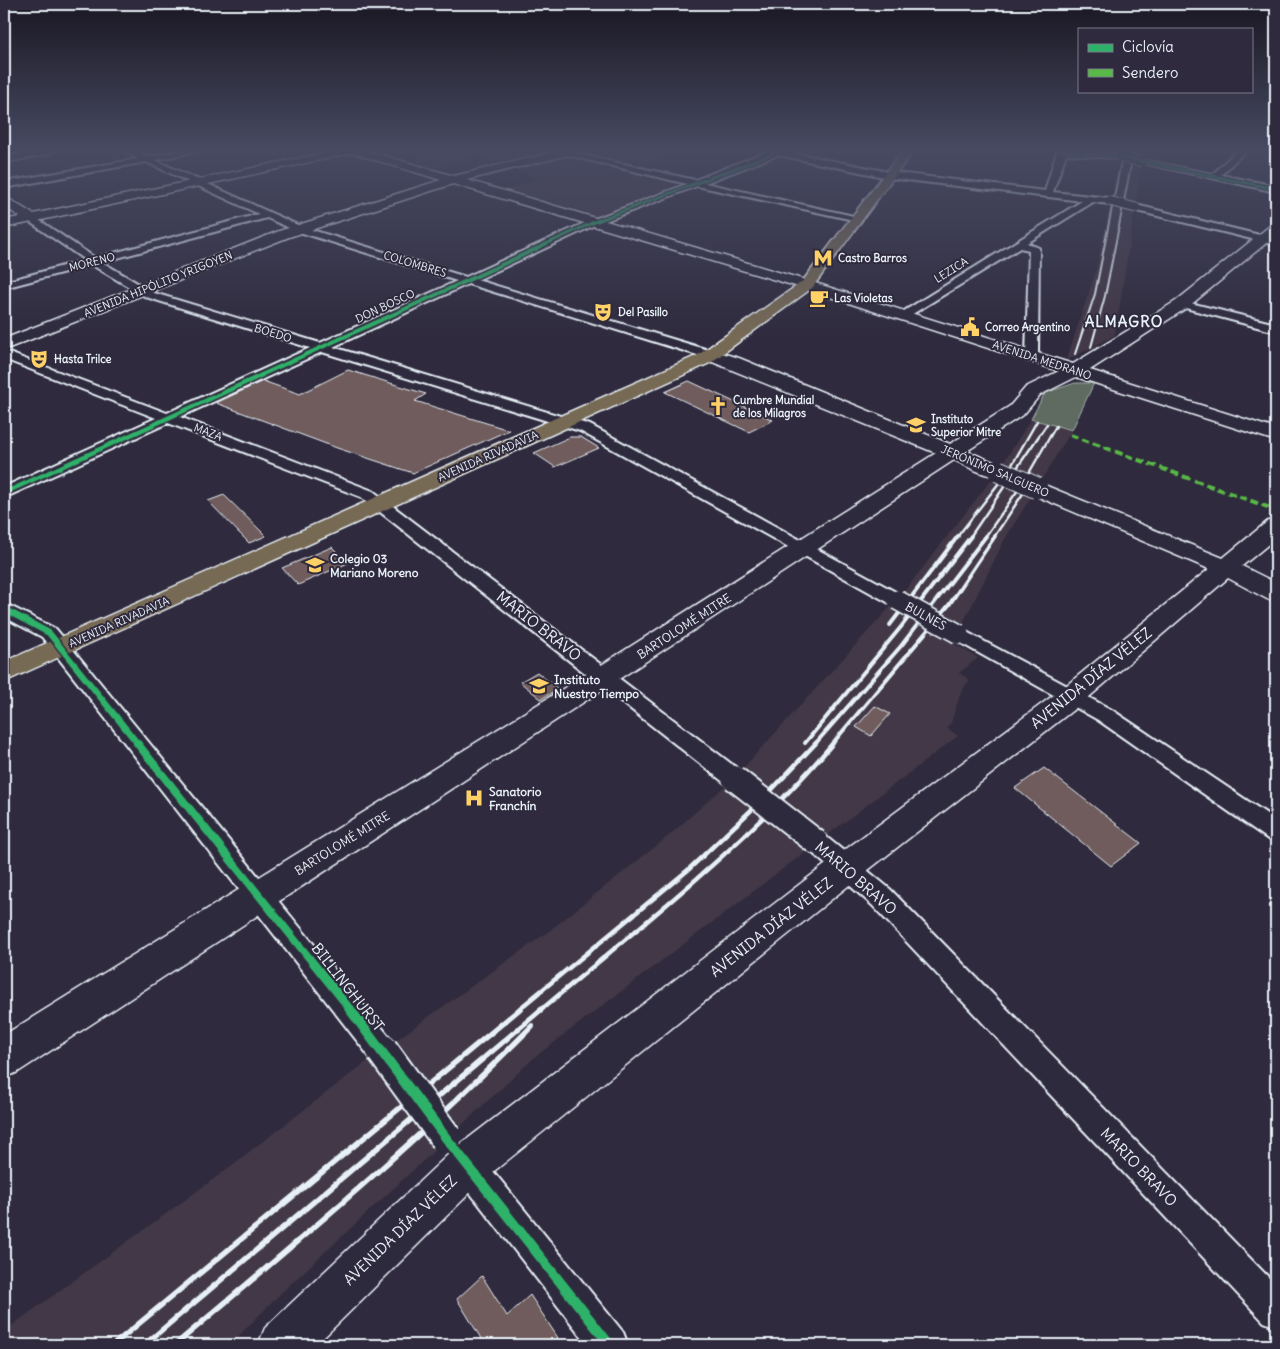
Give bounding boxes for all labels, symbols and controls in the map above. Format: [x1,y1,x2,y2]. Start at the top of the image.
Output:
legend [1078,28,1252,92]
text: Ciclovía [1122,37,1174,56]
text: Sendero [1122,63,1178,82]
street label: AVENIDA HIPÓLITO YRIGOYEN [81,247,234,320]
metro station icon: Castro Barros [812,247,834,269]
street label: COLOMBRES [382,248,448,280]
street label: MORENO [67,250,117,274]
place label: Castro Barros [838,251,907,265]
street label: LEZICA [931,254,971,286]
street label: DON BOSCO [353,286,417,326]
cafe icon: Las Violetas [808,287,830,309]
place label: Las Violetas [834,291,893,305]
theatre icon: Del Pasillo [592,301,614,323]
place label: Del Pasillo [618,305,668,319]
district label: ALMAGRO [1085,312,1163,331]
public building icon: Correo Argentino [959,316,981,338]
place label: Correo Argentino [985,320,1070,335]
street label: BOEDO [253,321,293,345]
street label: AVENIDA MEDRANO [991,337,1093,383]
theatre icon: Hasta Trilce [28,348,50,370]
place label: Hasta Trilce [54,352,112,366]
place label: Cumbre Mundial de los Milagros [733,393,814,421]
church icon: Cumbre Mundial de los Milagros [707,395,729,417]
place label: Instituto Superior Mitre [931,412,1001,440]
school or university icon: Instituto Superior Mitre [905,414,927,436]
street label: MAZA [192,420,224,444]
street label: AVENIDA RIVADAVIA [436,428,540,484]
street label: JERÓNIMO SALGUERO [939,441,1052,500]
place label: Colegio 03 Mariano Moreno [330,551,419,580]
school or university icon: Colegio 03 Mariano Moreno [304,554,326,576]
street label: MARIO BRAVO [493,587,585,665]
street label: BARTOLOMÉ MITRE [634,590,734,662]
street label: AVENIDA RIVADAVIA [67,594,171,650]
street label: BULNES [903,599,949,634]
street label: AVENIDA DÍAZ VÉLEZ [1027,623,1156,733]
place label: Instituto Nuestro Tiempo [554,672,639,702]
school or university icon: Instituto Nuestro Tiempo [528,675,550,697]
place label: Sanatorio Franchín [489,784,542,813]
hospital icon: Sanatorio Franchín [463,787,485,809]
street label: BARTOLOMÉ MITRE [292,808,392,878]
street label: MARIO BRAVO [811,837,901,919]
street label: AVENIDA DÍAZ VÉLEZ [706,873,836,981]
street label: BILLINGHURST [308,939,389,1035]
street label: MARIO BRAVO [1097,1124,1181,1210]
street label: AVENIDA DÍAZ VÉLEZ [339,1171,461,1289]

